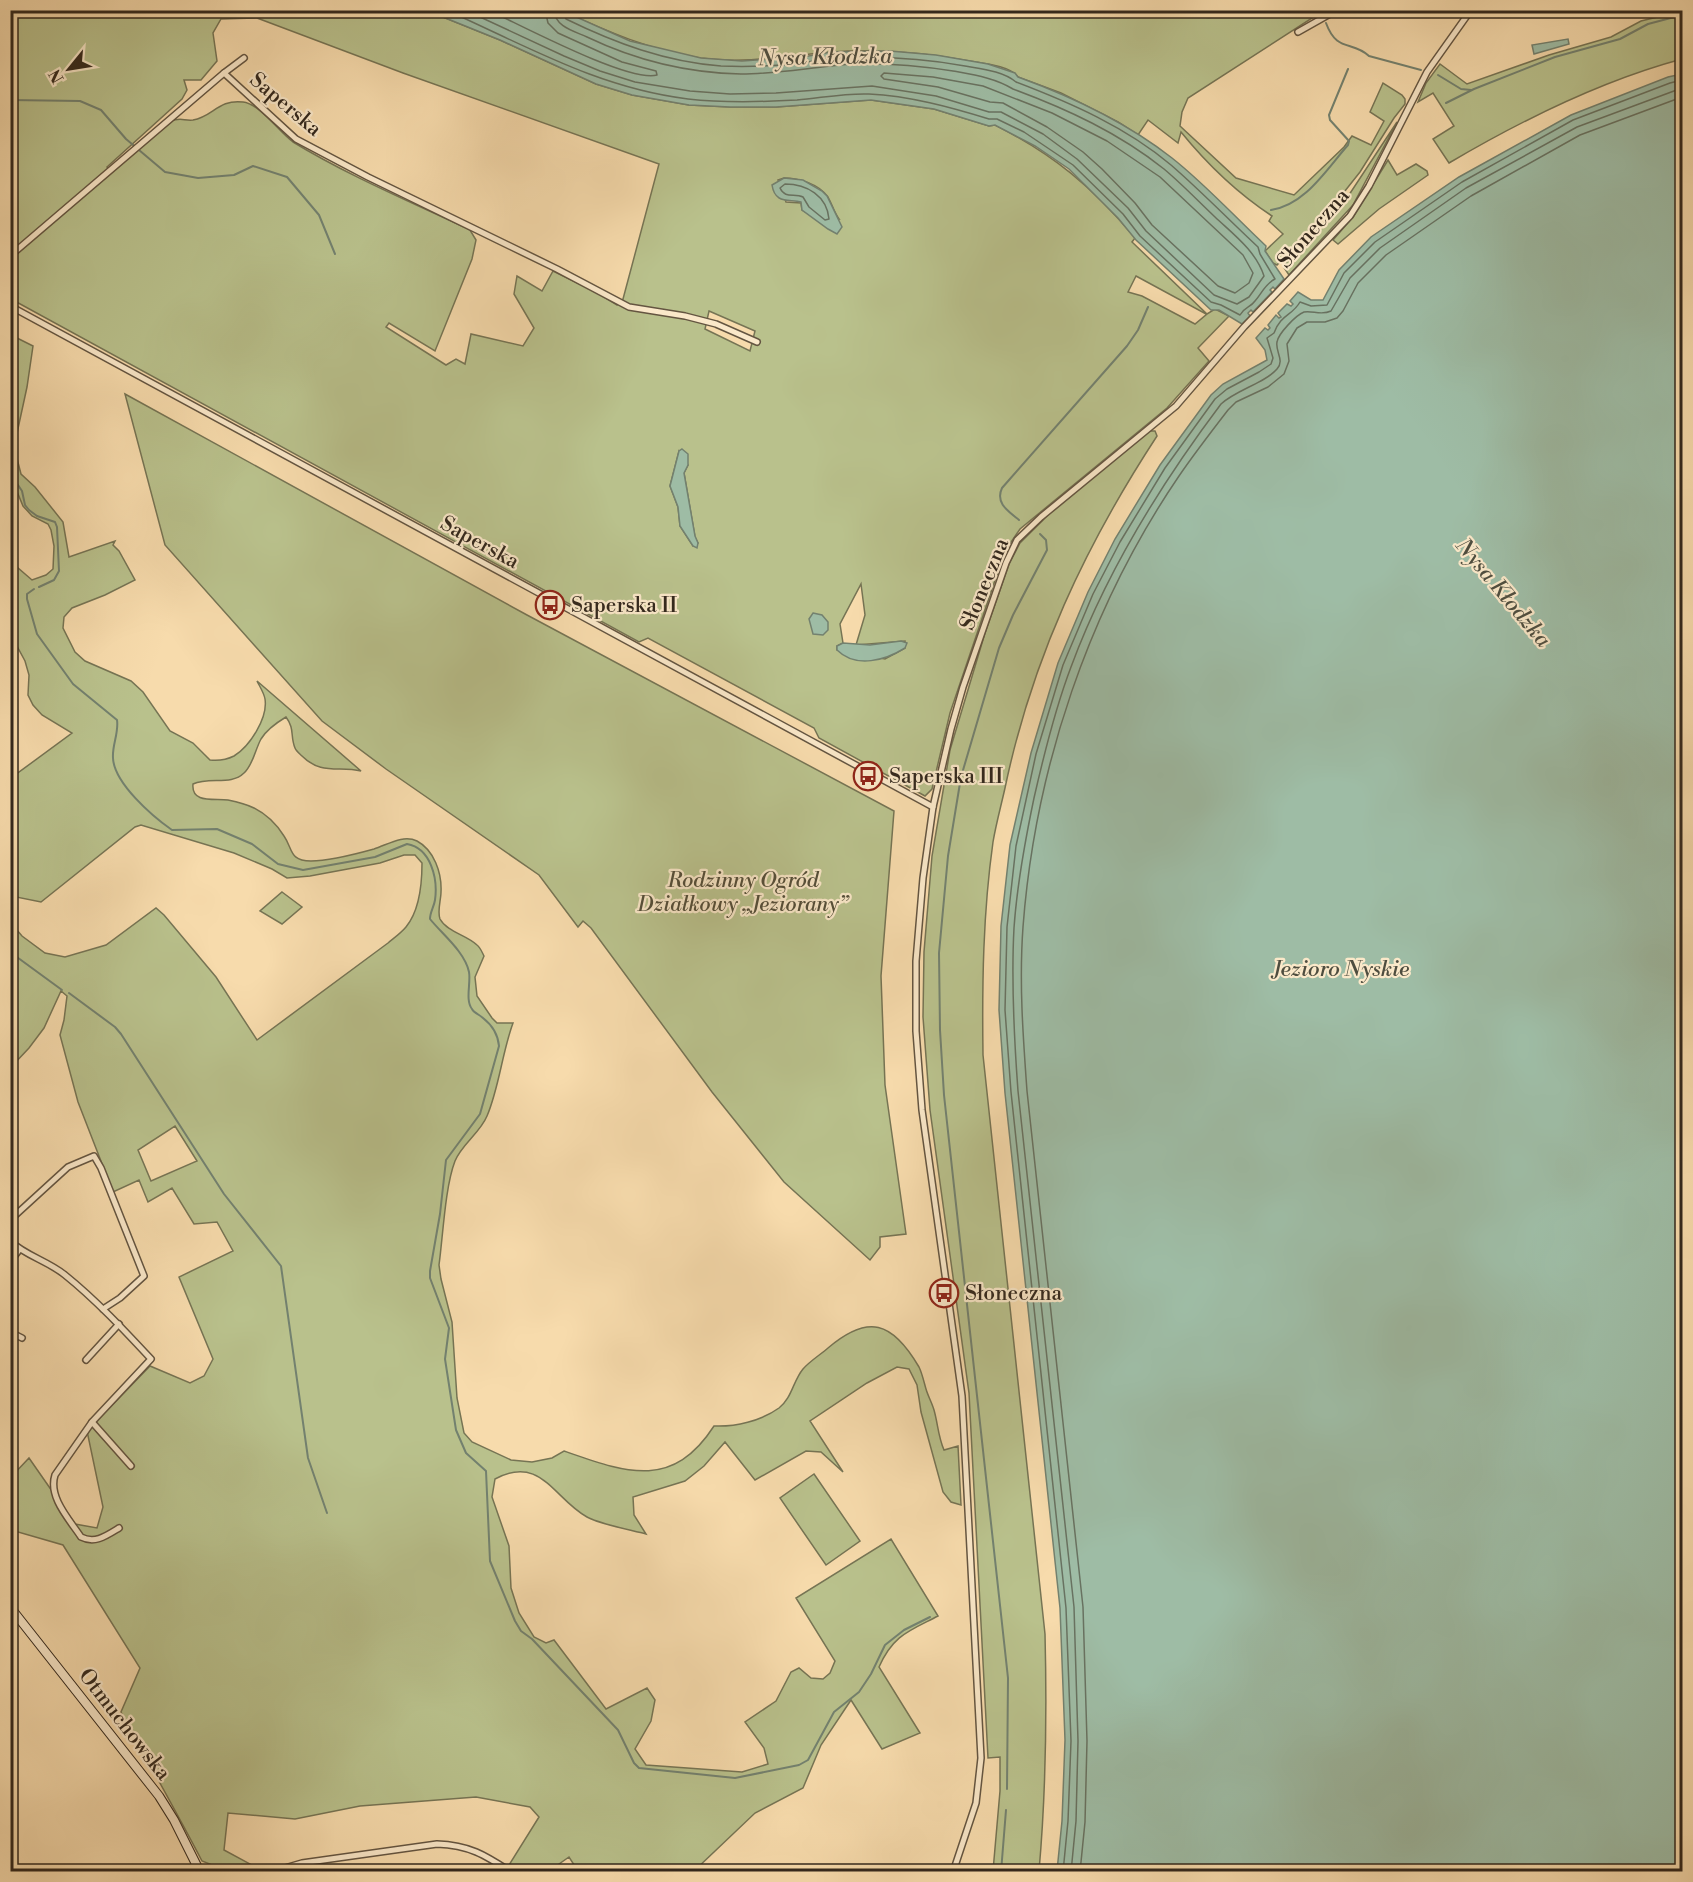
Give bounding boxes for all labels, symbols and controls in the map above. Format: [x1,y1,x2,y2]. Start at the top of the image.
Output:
north arrow [39,39,99,99]
water label: Nysa Kłodzka [757,43,893,72]
text: N [45,65,69,86]
street label: Saperska [244,67,327,143]
street label: Słoneczna [1272,183,1356,274]
street label: Saperska [436,511,524,575]
water label: Nysa Kłodzka [1449,532,1557,654]
street label: Słoneczna [955,534,1015,634]
bus stop icon: Saperska II [534,589,566,621]
place label: Saperska II [571,593,677,619]
bus stop icon: Saperska III [852,760,884,792]
place label: Saperska III [889,764,1003,790]
park label: Rodzinny Ogród Działkowy „Jeziorany” [637,868,850,918]
water label: Jezioro Nyskie [1270,956,1409,983]
bus stop icon: Słoneczna [928,1277,960,1309]
place label: Słoneczna [965,1281,1062,1307]
street label: Otmuchowska [72,1663,176,1786]

